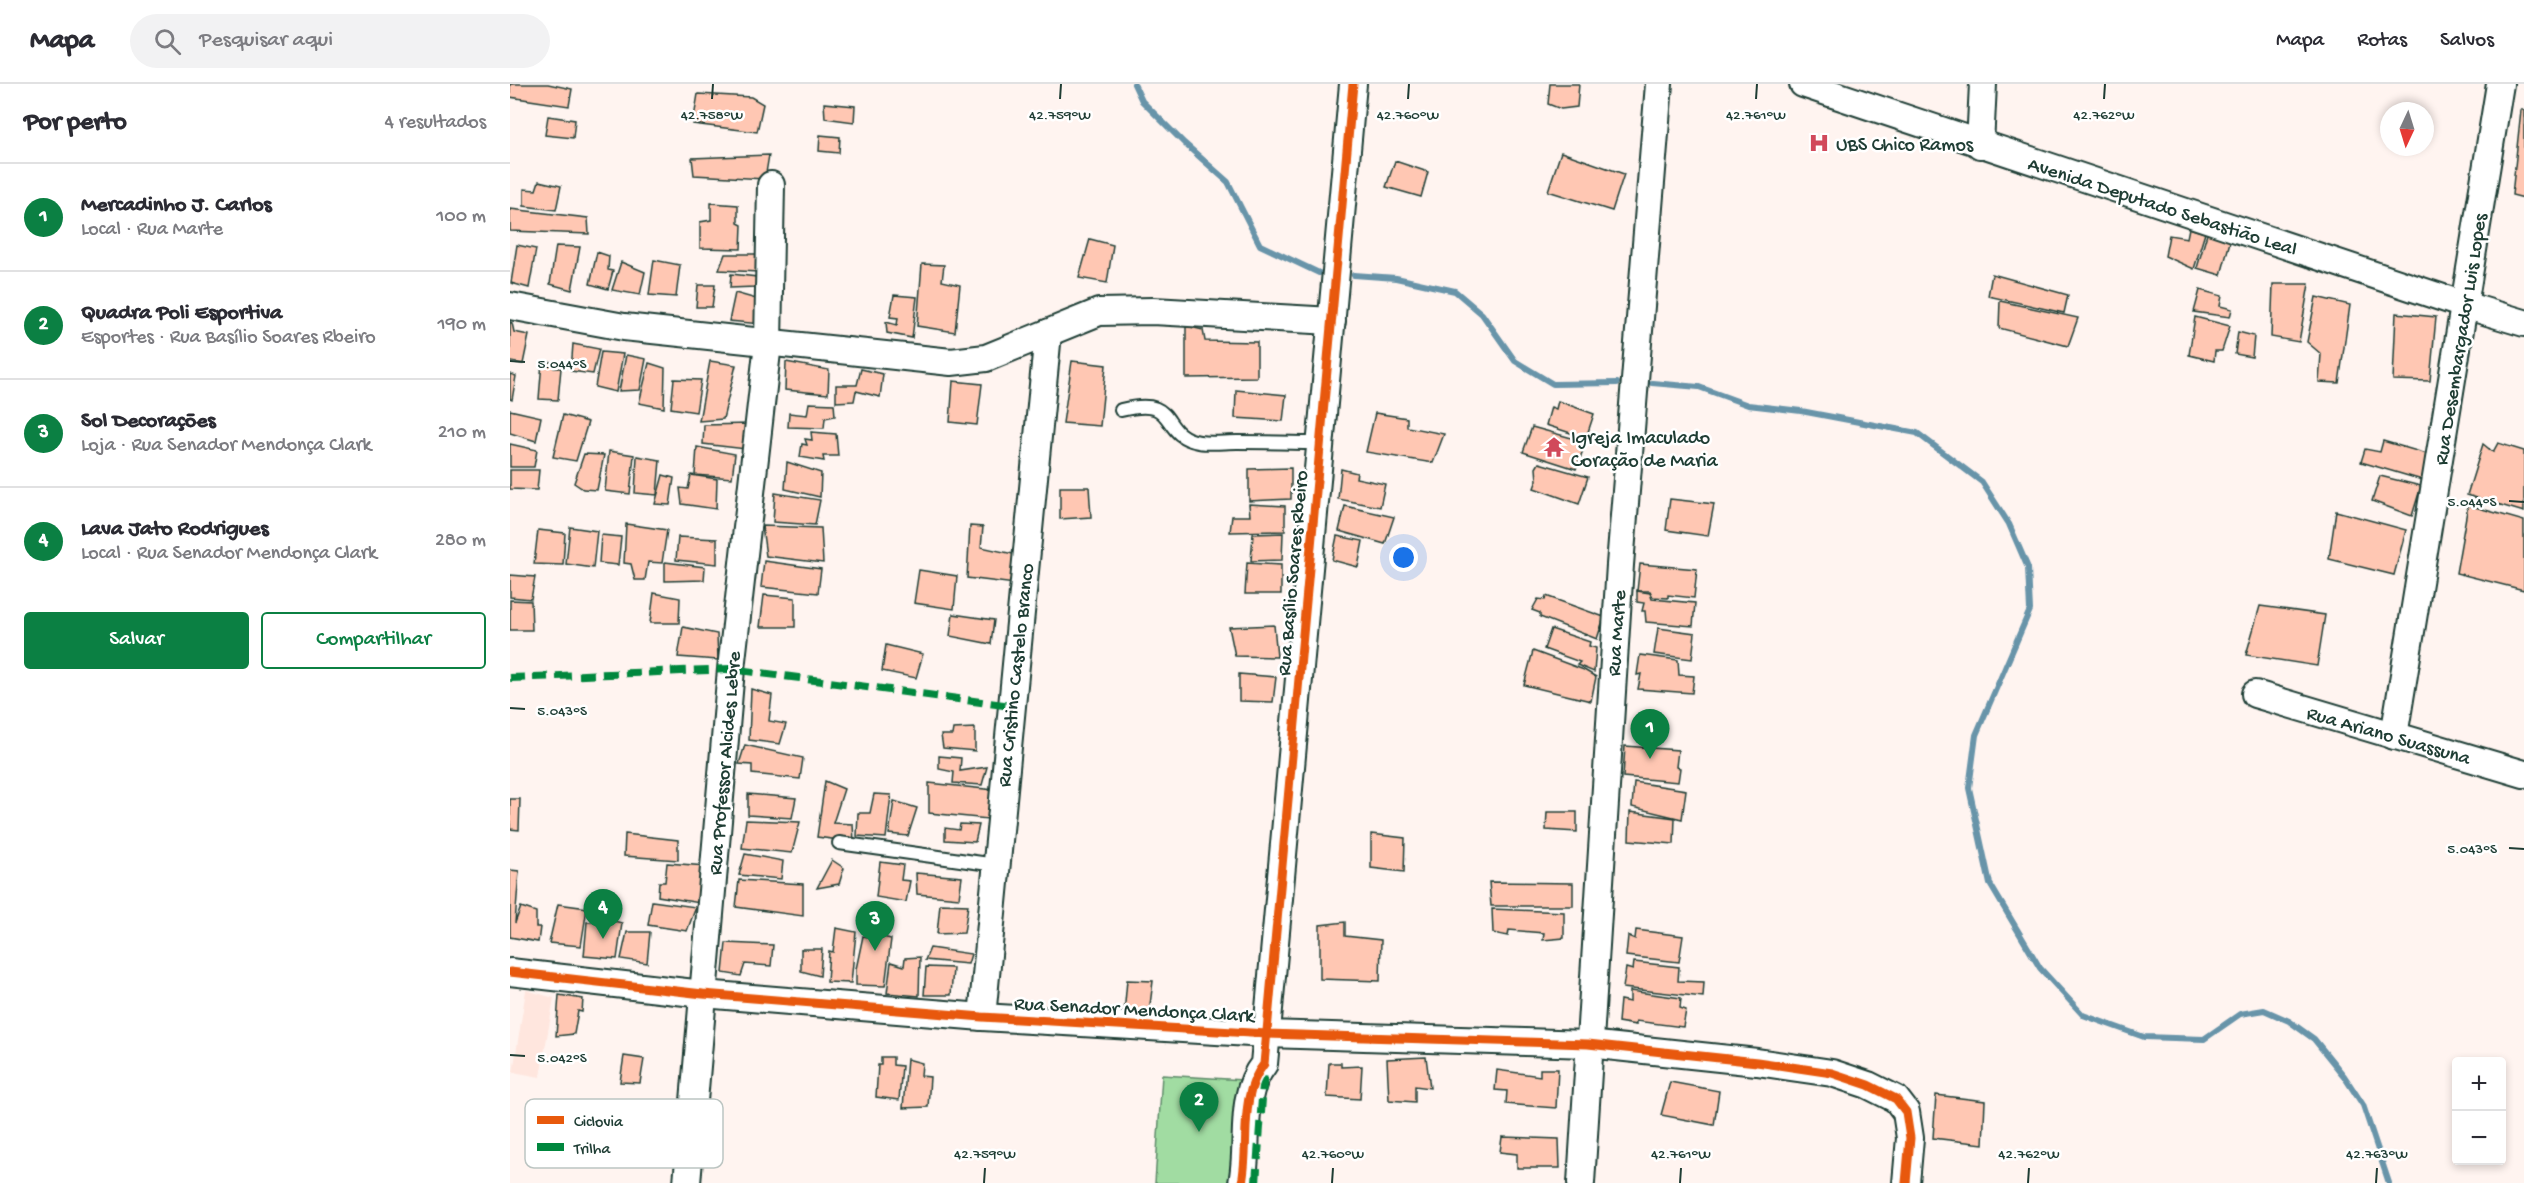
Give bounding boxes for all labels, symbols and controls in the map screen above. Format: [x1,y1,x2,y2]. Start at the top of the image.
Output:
search box [130,14,550,68]
text: Mapa [30,25,94,58]
icon: search [151,25,184,58]
text: Pesquisar aqui [199,28,333,54]
text: Mapa [2276,29,2324,54]
text: Rotas [2357,29,2407,54]
text: Salvos [2440,29,2494,54]
north arrow [2380,102,2434,156]
text: 42.758°W [681,107,744,125]
text: 42.759°W [1029,107,1091,125]
text: 42.760°W [1377,107,1440,125]
text: 42.761°W [1726,107,1786,125]
text: 42.762°W [2073,107,2135,125]
text: Por perto [24,108,127,139]
text: 4 resultados [385,112,486,135]
hospital icon: UBS Chico Ramos [1807,131,1831,155]
place label: UBS Chico Ramos [1836,135,1974,158]
street label: Avenida Deputado Sebastião Leal [2024,154,2299,263]
text: Mercadinho J. Carlos [81,193,272,219]
text: 1 [39,206,48,229]
text: 100 m [436,206,486,229]
street label: Rua Desembargador Luis Lopes [2431,211,2494,467]
text: Local · Rua Marte [81,219,223,242]
text: Quadra Poli Esportiva [81,301,282,327]
text: 2 [39,314,48,337]
text: 190 m [438,314,486,337]
text: Esportes · Rua Basílio Soares Rbeiro [81,327,376,350]
text: 5.044°S [537,356,587,374]
text: Sol Decorações [81,409,216,435]
text: 3 [38,422,49,445]
text: 210 m [438,422,486,445]
place label: Igreja Imaculado Coração de Maria [1571,428,1719,474]
text: Loja · Rua Senador Mendonça Clark [81,435,372,458]
temple icon: Igreja Imaculado Coração de Maria [1542,435,1566,459]
street label: Rua Basílio Soares Rbeiro [1274,470,1315,677]
text: 5.044°S [2447,494,2497,512]
text: Lava Jato Rodrigues [81,517,269,543]
text: 4 [39,530,48,553]
text: 280 m [435,530,486,553]
text: Local · Rua Senador Mendonça Clark [81,543,377,566]
your location [1389,543,1418,572]
street label: Rua Cristino Castelo Branco [994,562,1041,788]
street label: Rua Marte [1604,589,1633,677]
button: Salvar [24,612,249,669]
button: Compartilhar [261,612,486,669]
street label: Rua Professor Alcides Lebre [705,650,748,876]
text: 5.043°S [537,703,587,721]
street label: Rua Ariano Suassuna [2304,703,2473,772]
pin: 1 [1630,710,1670,759]
text: 5.043°S [2447,841,2497,859]
pin: 4 [584,890,622,939]
pin: 3 [856,902,895,951]
street label: Rua Senador Mendonça Clark [1013,994,1256,1029]
text: 5.042°S [537,1050,587,1068]
map controls [2452,1057,2506,1165]
button: + [2452,1057,2506,1111]
pin: 2 [1180,1082,1218,1132]
legend [525,1099,723,1168]
button: − [2452,1111,2506,1165]
text: Ciclovia [574,1114,624,1133]
text: Trilha [573,1141,611,1160]
text: 42.759°W [954,1146,1016,1164]
text: 42.760°W [1302,1146,1365,1164]
text: 42.761°W [1651,1146,1711,1164]
text: 42.762°W [1998,1146,2060,1164]
text: 42.763°W [2346,1146,2408,1164]

